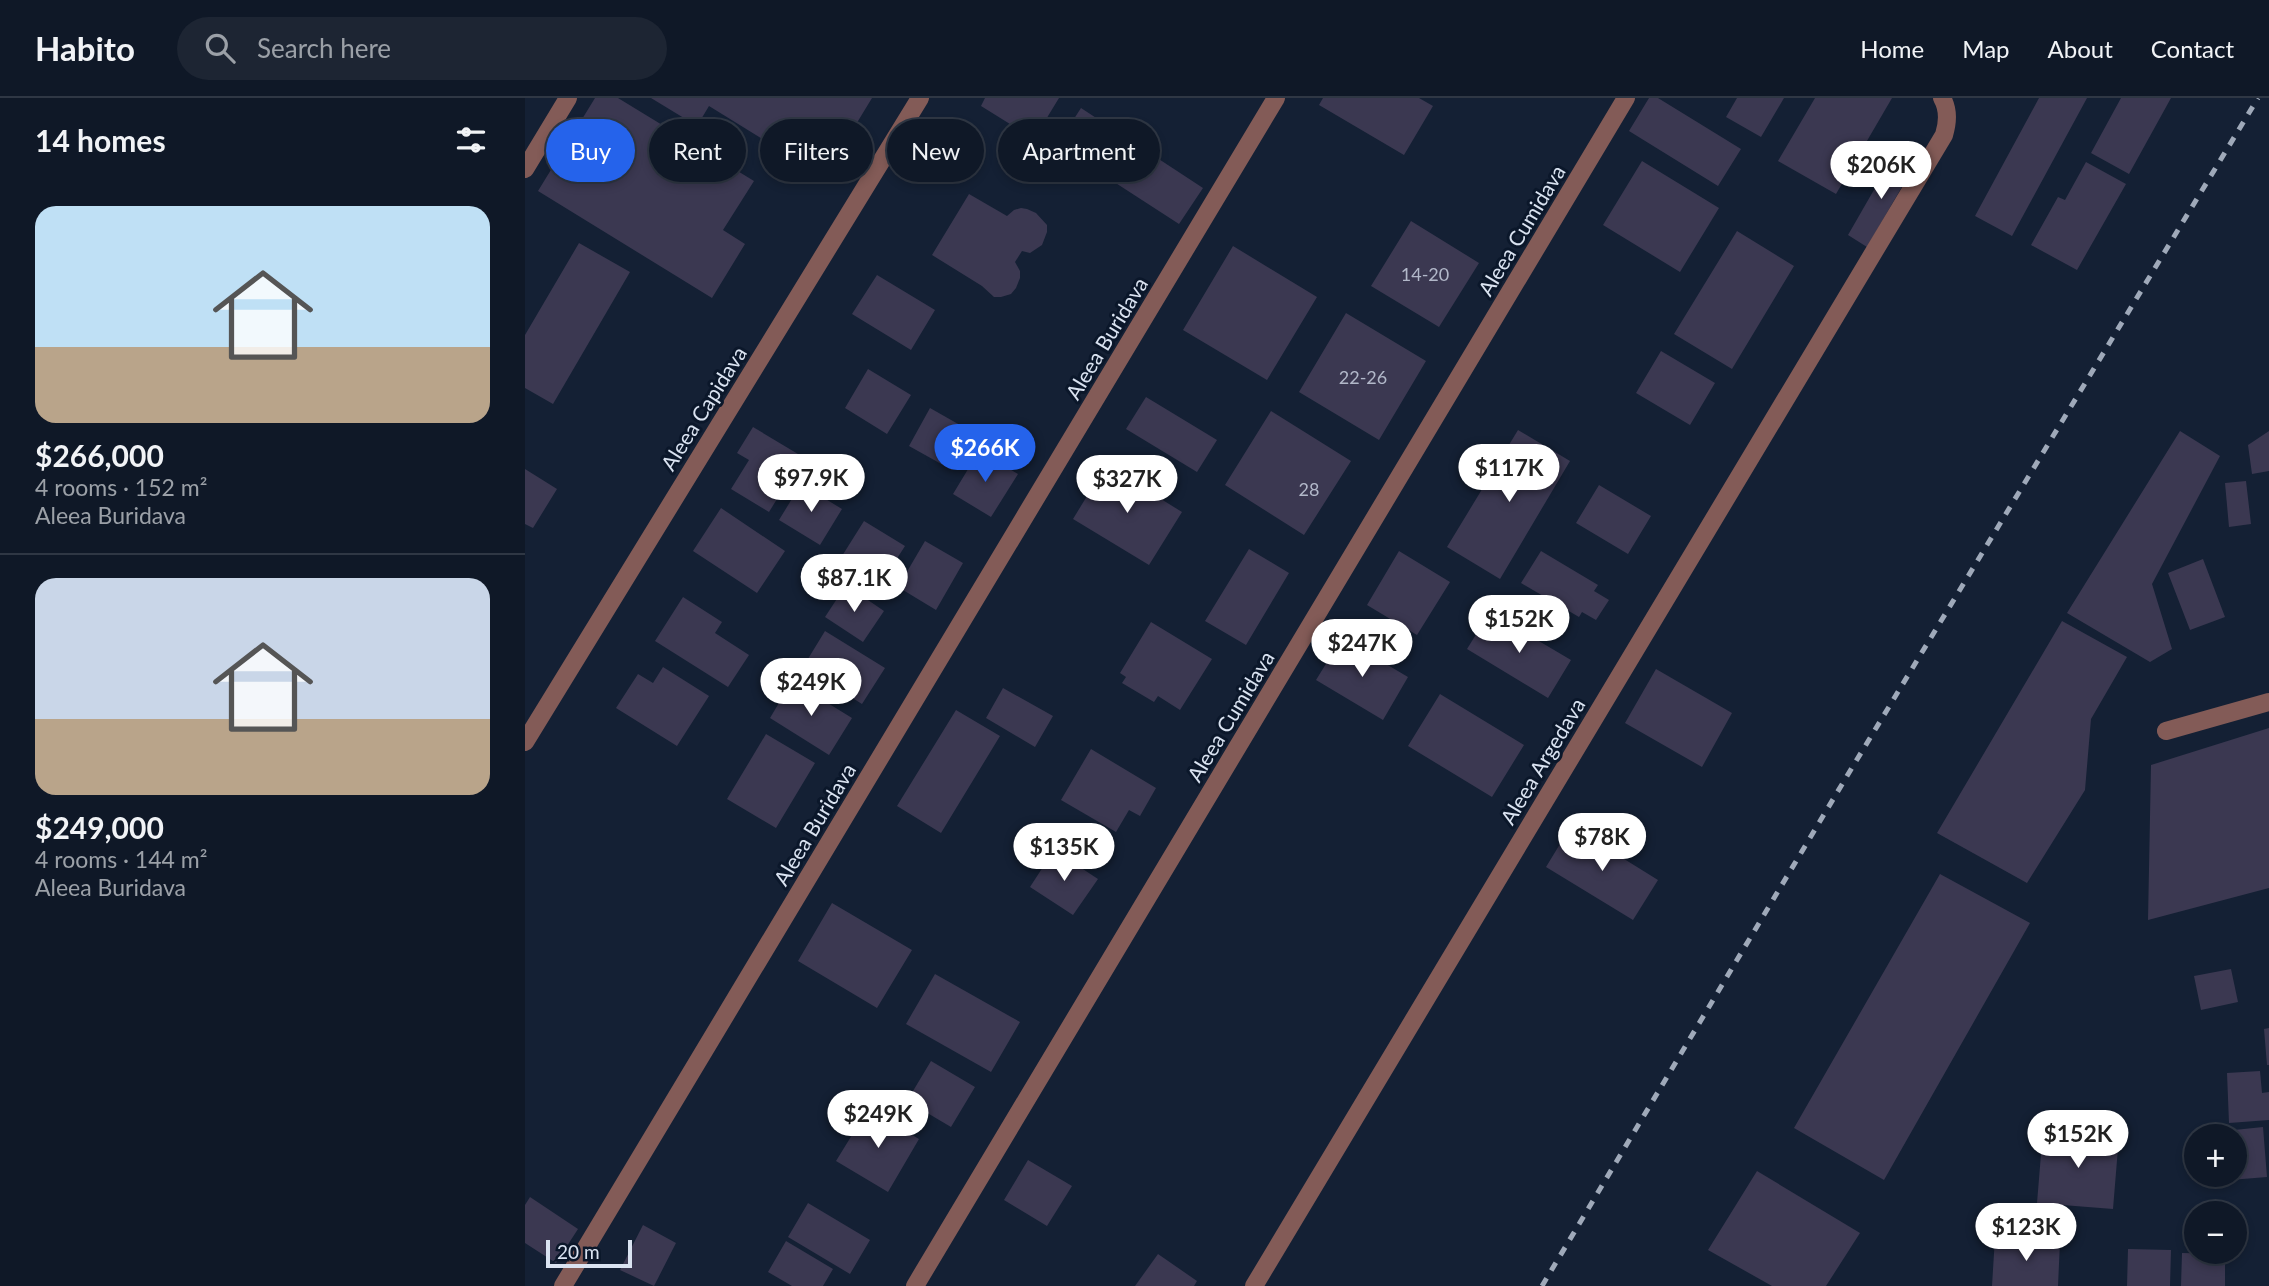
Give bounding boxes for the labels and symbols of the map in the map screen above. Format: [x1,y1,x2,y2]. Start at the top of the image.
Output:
pin: $206K [1832,141,1930,201]
street label: Aleea Cumidava [1472,160,1570,300]
house number: 14-20 [1401,263,1449,285]
street label: Aleea Buridava [1060,272,1152,404]
street label: Aleea Capidava [655,341,751,475]
house number: 22-26 [1339,366,1387,388]
pin: $266K [936,424,1034,484]
pin: $117K [1460,444,1558,504]
pin: $97.9K [754,454,868,514]
pin: $327K [1078,456,1176,515]
house number: 28 [1299,478,1319,500]
pin: $87.1K [797,554,911,614]
pin: $152K [1470,596,1568,655]
pin: $247K [1313,620,1411,679]
street label: Aleea Cumidava [1181,646,1279,786]
pin: $249K [762,658,860,718]
street label: Aleea Argedava [1494,693,1590,829]
street label: Aleea Buridava [768,758,860,890]
pin: $78K [1561,814,1643,873]
pin: $135K [1015,824,1113,883]
pin: $249K [829,1090,927,1150]
pin: $152K [2029,1110,2127,1170]
pin: $123K [1977,1204,2075,1263]
scale bar [546,1237,632,1269]

